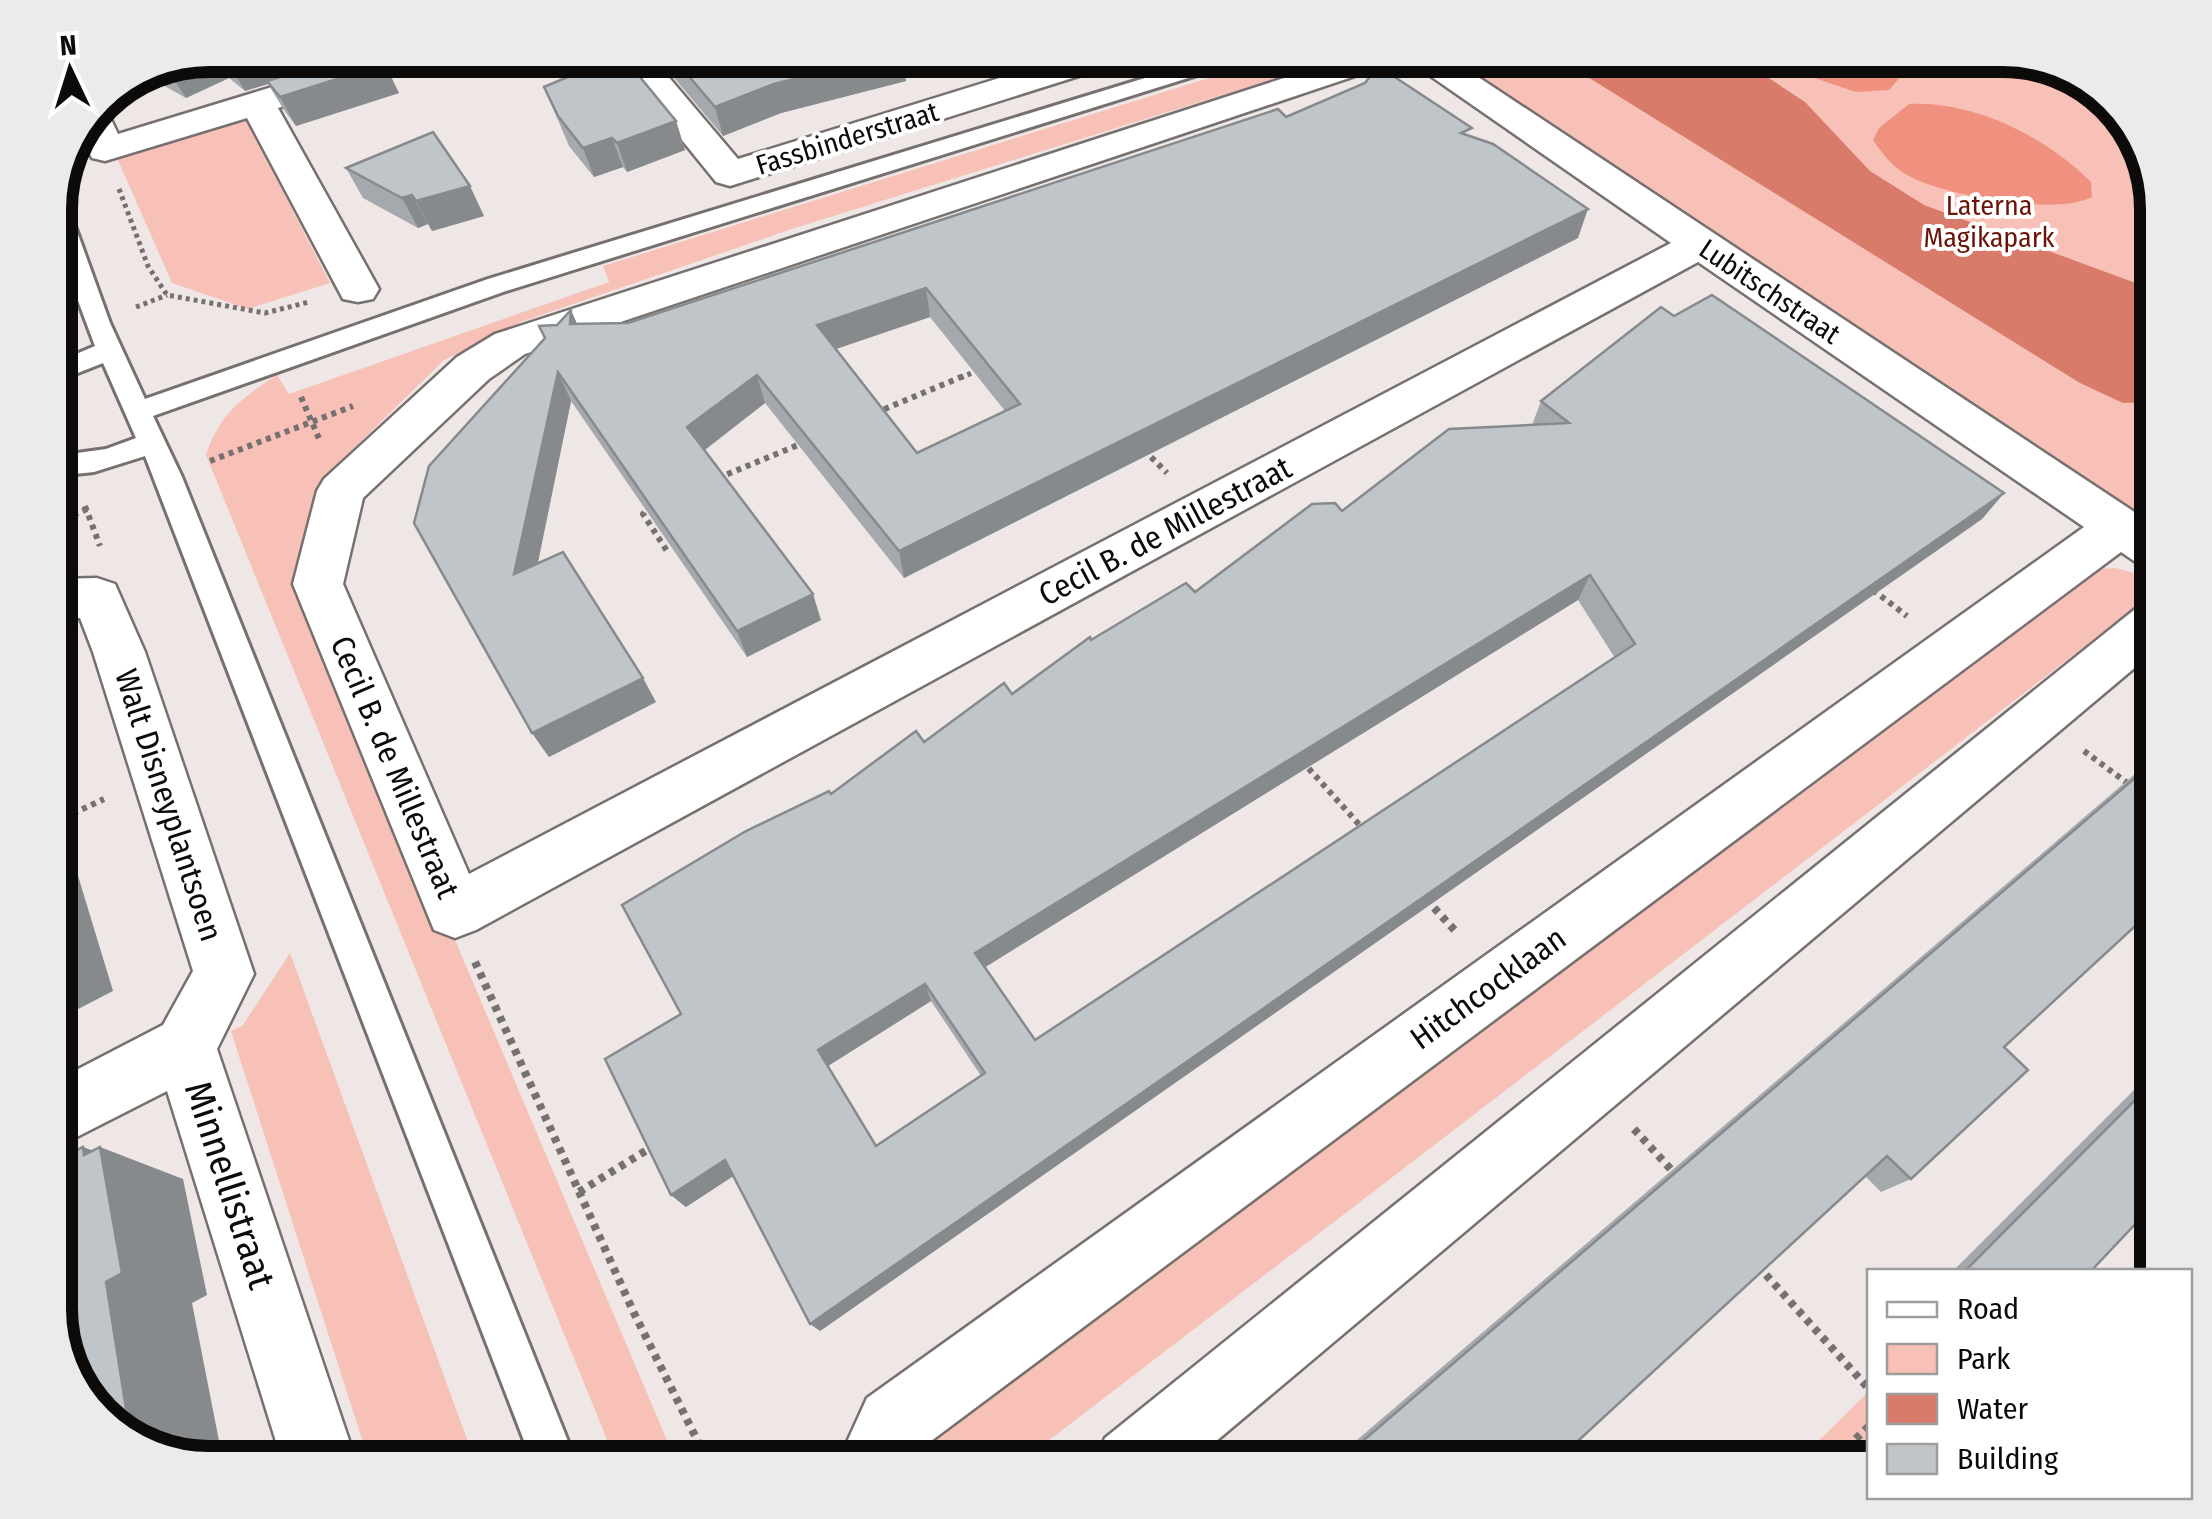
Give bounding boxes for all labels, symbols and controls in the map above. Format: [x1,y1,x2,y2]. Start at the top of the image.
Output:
north arrow [20,20,120,120]
text: N [59,29,78,63]
street label: Fassbinderstraat [752,95,943,182]
park label: Laterna Magikapark [1923,189,2055,254]
street label: Lubitschstraat [1693,232,1847,351]
street label: Cecil B. de Millestraat [1032,448,1298,614]
street label: Cecil B. de Millestraat [323,630,468,904]
street label: Walt Disneyplantsoen [107,664,231,946]
street label: Hitchcocklaan [1403,919,1573,1057]
street label: Minnellistraat [175,1076,285,1295]
legend [1867,1269,2192,1499]
text: Road [1957,1291,2019,1327]
text: Park [1957,1341,2010,1377]
text: Water [1957,1391,2028,1427]
text: Building [1957,1441,2059,1477]

